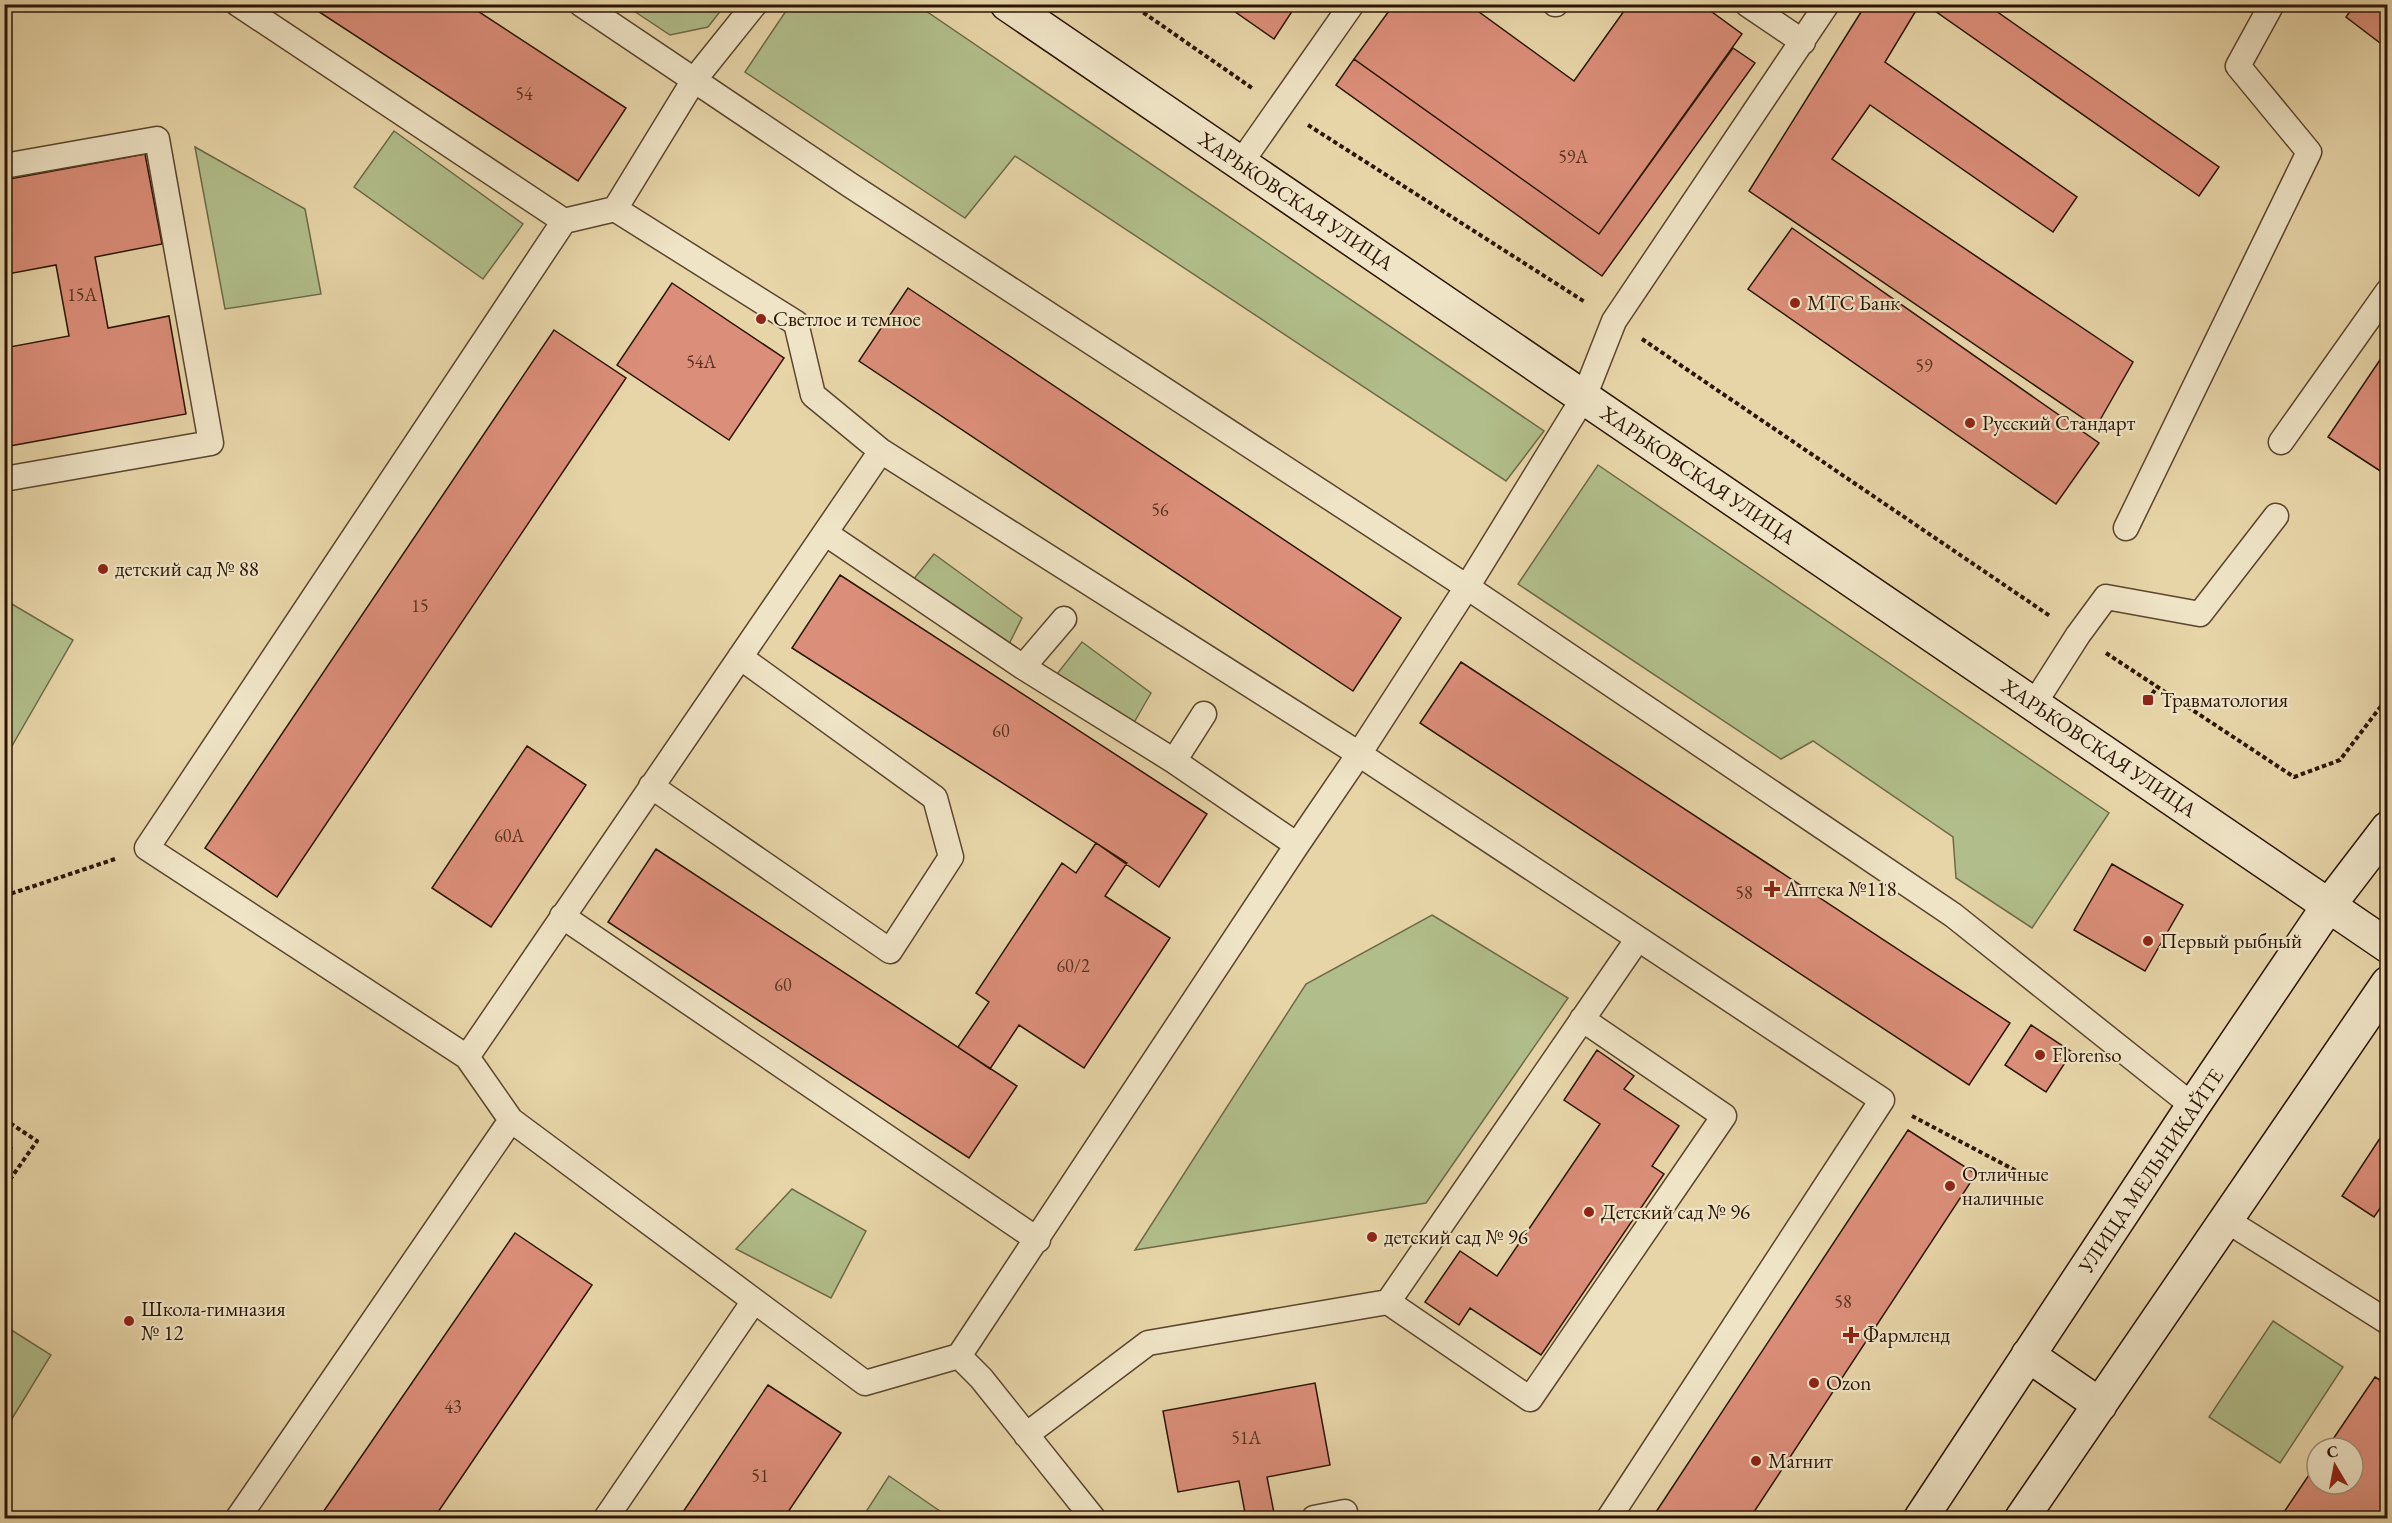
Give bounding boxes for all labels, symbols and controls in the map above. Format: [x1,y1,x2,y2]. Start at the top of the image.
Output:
house number: 54 [515,82,533,105]
street label: ХАРЬКОВСКАЯ УЛИЦА [1193,125,1400,276]
house number: 59А [1558,145,1588,168]
house number: 15А [67,283,97,306]
place label: МТС Банк [1807,289,1900,316]
marker: МТС Банк [1788,296,1802,310]
place label: Светлое и темное [773,305,921,332]
marker: Светлое и темное [754,312,768,326]
house number: 54А [686,350,716,373]
house number: 59 [1915,354,1933,377]
street label: ХАРЬКОВСКАЯ УЛИЦА [1595,399,1802,550]
place label: Русский Стандарт [1982,409,2136,436]
marker: Русский Стандарт [1963,416,1977,430]
house number: 56 [1151,498,1169,521]
place label: детский сад № 88 [115,555,259,582]
marker: детский сад № 88 [96,562,110,576]
house number: 15 [411,594,429,617]
street label: ХАРЬКОВСКАЯ УЛИЦА [1996,672,2203,823]
place label: Травматология [2160,686,2288,713]
marker: Травматология [2141,693,2155,707]
house number: 60 [992,719,1010,742]
house number: 60А [494,824,524,847]
place label: Аптека №118 [1783,875,1897,902]
house number: 58 [1735,881,1753,904]
marker: Аптека №118 [1765,882,1779,896]
place label: Первый рыбный [2160,927,2302,954]
marker: Первый рыбный [2141,934,2155,948]
house number: 60/2 [1056,954,1090,977]
house number: 60 [774,973,792,996]
place label: Florenso [2052,1041,2122,1068]
marker: Florenso [2033,1048,2047,1062]
street label: УЛИЦА МЕЛЬНИКАЙТЕ [2071,1063,2229,1279]
place label: Отличные наличные [1962,1160,2049,1211]
marker: Отличные наличные [1943,1179,1957,1193]
place label: Детский сад № 96 [1601,1198,1750,1225]
marker: Детский сад № 96 [1582,1205,1596,1219]
place label: детский сад № 96 [1384,1223,1528,1250]
marker: детский сад № 96 [1365,1230,1379,1244]
house number: 58 [1834,1290,1852,1313]
place label: Школа-гимназия № 12 [141,1295,286,1346]
marker: Школа-гимназия № 12 [122,1314,136,1328]
place label: Фармленд [1863,1321,1950,1348]
marker: Фармленд [1844,1328,1858,1342]
place label: Ozon [1826,1369,1871,1396]
marker: Ozon [1807,1376,1821,1390]
house number: 43 [444,1395,462,1418]
house number: 51А [1231,1426,1261,1449]
north arrow [2305,1436,2365,1496]
text: С [2325,1440,2340,1463]
place label: Магнит [1768,1447,1833,1474]
marker: Магнит [1749,1454,1763,1468]
house number: 51 [751,1464,769,1487]

